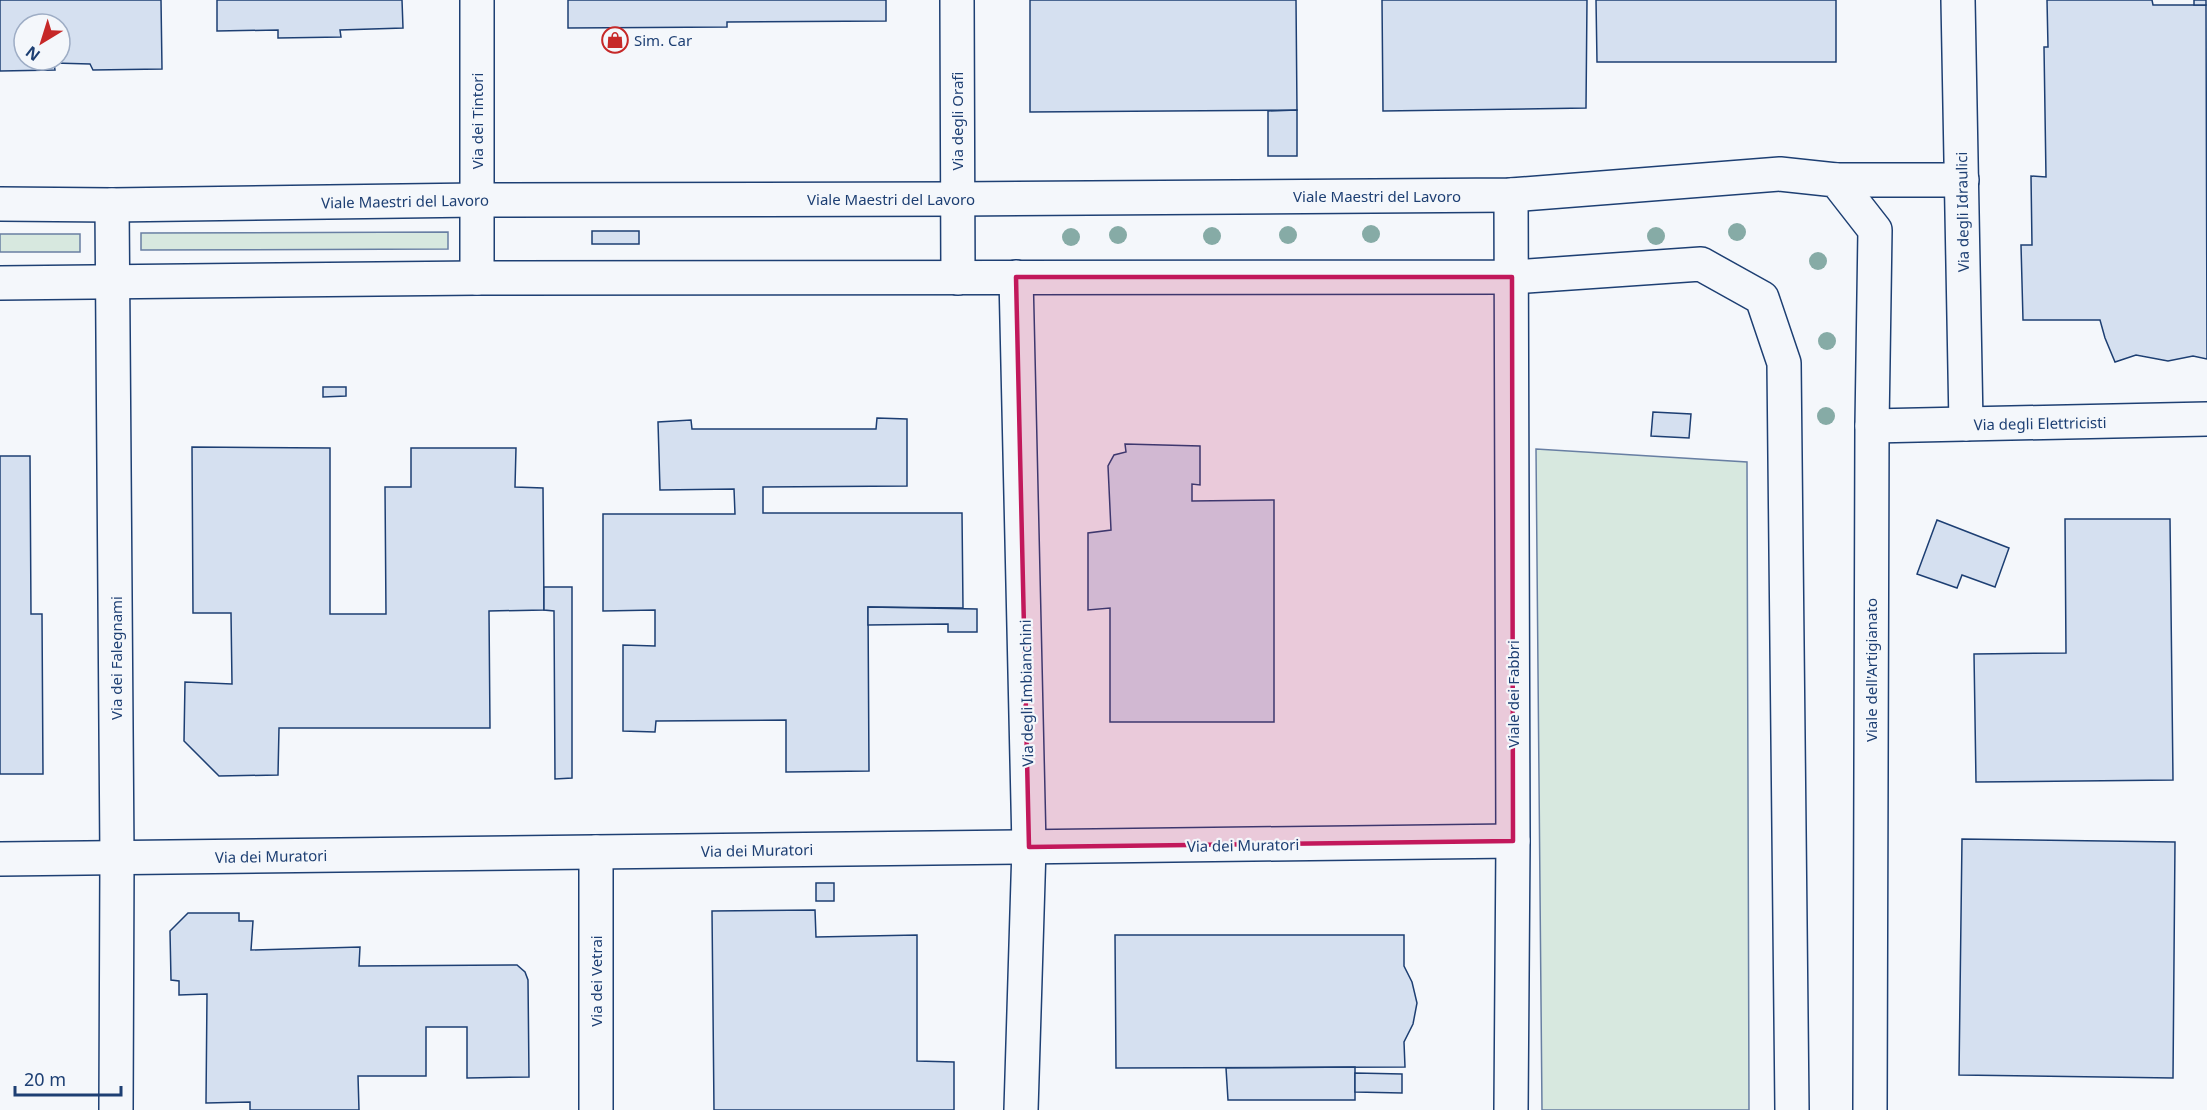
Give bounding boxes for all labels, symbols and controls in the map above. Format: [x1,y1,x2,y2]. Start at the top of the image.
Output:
north arrow [12,12,72,72]
shop icon: Sim. Car [600,25,630,55]
place label: Sim. Car [634,30,692,50]
text: N [21,41,45,66]
street label: Via degli Orafi [947,72,967,170]
street label: Via dei Tintori [467,73,487,169]
street label: Via degli Idraulici [1951,152,1973,272]
street label: Viale Maestri del Lavoro [1293,186,1461,206]
street label: Viale Maestri del Lavoro [807,189,975,209]
street label: Viale Maestri del Lavoro [321,190,489,212]
street label: Via degli Elettricisti [1973,412,2107,434]
street label: Via dei Falegnami [106,596,126,720]
street label: Viale dell'Artigianato [1861,598,1881,742]
street label: Via degli Imbianchini [1015,619,1037,767]
street label: Viale dei Fabbri [1503,640,1523,748]
street label: Via dei Muratori [1187,834,1299,856]
street label: Via dei Muratori [701,839,813,861]
street label: Via dei Muratori [215,845,327,867]
street label: Via dei Vetrai [586,935,606,1027]
scale bar [15,1059,122,1097]
text: 20 m [24,1067,66,1091]

